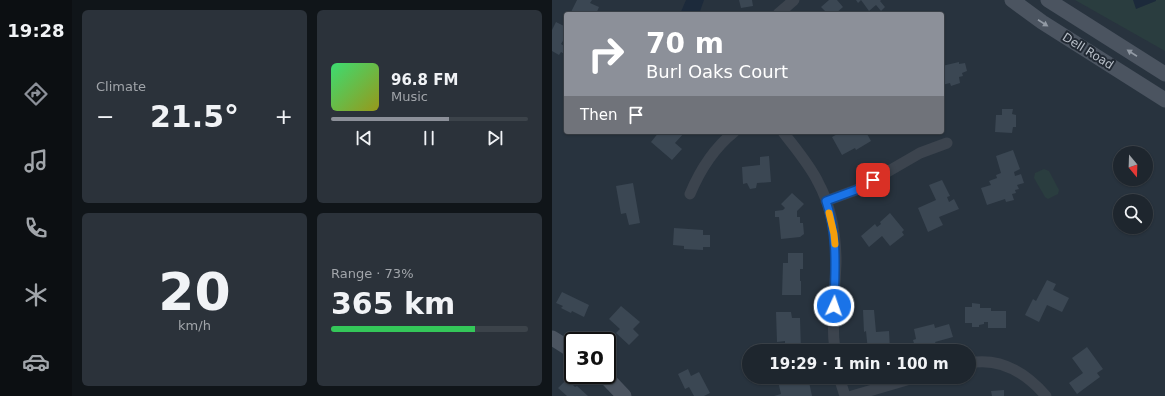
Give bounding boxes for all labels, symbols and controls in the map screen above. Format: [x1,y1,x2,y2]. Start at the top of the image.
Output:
one-way arrow [1038,19,1049,27]
text: 19:28 [7,20,65,41]
text: 70 m [646,27,724,60]
icon: right [580,28,632,80]
street label: Dell Road [1060,30,1116,72]
one-way arrow [1127,49,1137,57]
text: Burl Oaks Court [646,61,788,82]
text: 96.8 FM [391,71,458,89]
text: Climate [96,79,146,94]
icon: directions [22,80,50,108]
text: Music [391,89,428,104]
text: 21.5° [150,99,239,134]
text: − [96,104,114,129]
text: + [275,104,293,129]
icon: arrive [625,104,647,126]
text: Then [580,106,617,124]
icon: previous [353,127,375,149]
icon: pause [418,127,440,149]
icon: next [484,127,506,149]
north arrow [1113,146,1153,186]
map controls [1113,146,1153,234]
icon: music [22,147,50,175]
pin [856,163,890,197]
icon: arrive [862,169,884,191]
button: search [1113,194,1153,234]
icon: phone [22,214,50,242]
text: 20 [158,262,231,322]
text: Range · 73% [331,266,414,281]
icon: climate [22,281,50,309]
position arrow [813,285,855,327]
text: 365 km [331,286,455,321]
text: km/h [178,318,211,333]
speed limit sign: 30 [564,332,616,384]
icon: car [22,348,50,376]
text: 19:29 · 1 min · 100 m [769,355,949,373]

